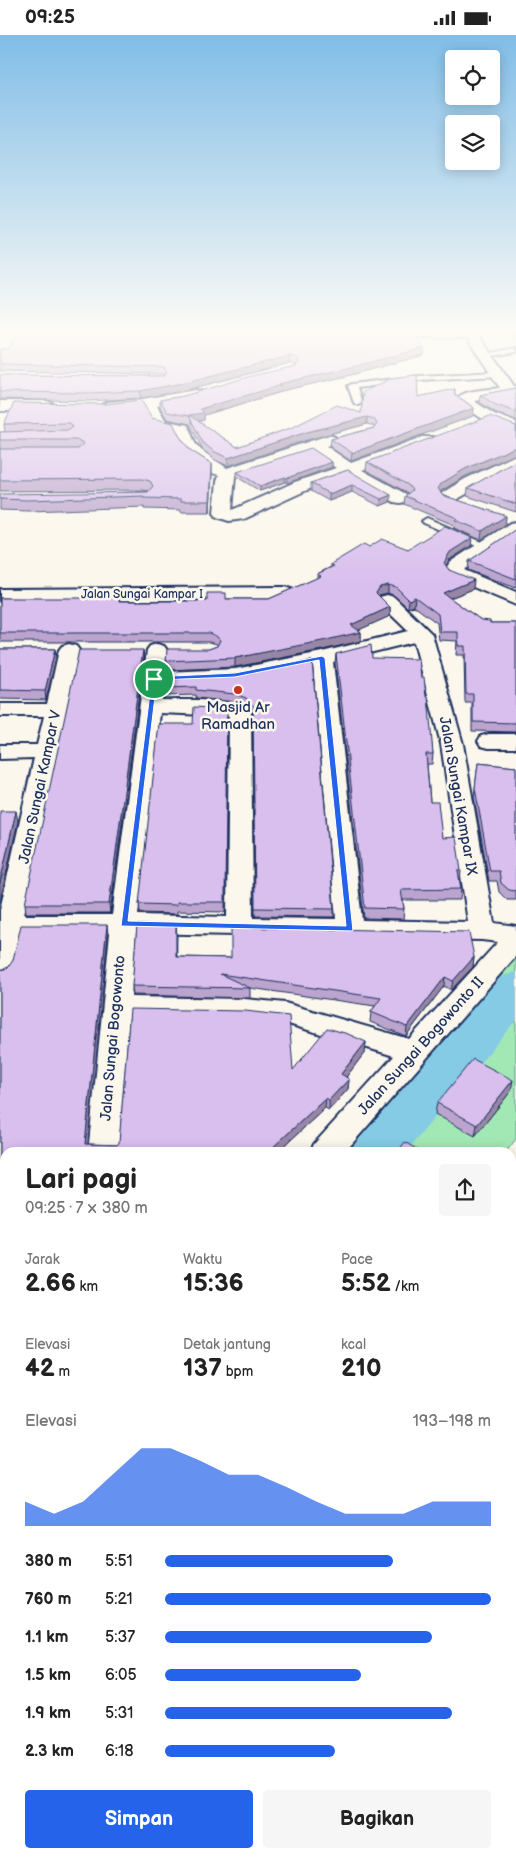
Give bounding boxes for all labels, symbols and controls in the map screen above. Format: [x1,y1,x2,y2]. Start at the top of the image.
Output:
text: 09:25 [25,6,75,29]
map controls [445,50,500,170]
button: locate [445,50,500,105]
button: layers [445,115,500,170]
street label: Jalan Sungai Kampar I [81,587,203,602]
pin [133,658,175,700]
icon: arrive [140,665,168,693]
marker: Masjid Ar Ramadhan [232,684,244,696]
place label: Masjid Ar Ramadhan [201,698,275,734]
street label: Jalan Sungai Kampar V [14,708,66,865]
street label: Jalan Sungai Kampar IX [435,715,481,877]
street label: Jalan Sungai Bogowonto [96,954,130,1122]
street label: Jalan Sungai Bogowonto II [354,973,488,1119]
text: Lari pagi [25,1163,137,1196]
button: share [439,1164,491,1216]
text: 09:25 · 7 × 380 m [25,1199,148,1218]
text: Jarak [25,1251,60,1268]
text: Waktu [183,1251,222,1268]
text: Pace [341,1251,373,1268]
text: 2.66 [25,1268,76,1299]
text: 15:36 [183,1268,244,1299]
text: 5:52 [341,1268,391,1299]
text: km [76,1278,98,1295]
text: /km [391,1278,419,1295]
text: Elevasi [25,1336,70,1353]
text: Detak jantung [183,1336,271,1353]
text: kcal [341,1336,366,1353]
text: 42 [25,1353,55,1384]
text: 137 [183,1353,222,1384]
text: 210 [341,1353,382,1384]
text: m [55,1363,70,1380]
text: bpm [222,1363,253,1380]
text: Elevasi [25,1412,77,1431]
text: 193–198 m [413,1412,491,1431]
text: 380 m [25,1552,72,1571]
text: 5:51 [105,1552,133,1571]
text: 760 m [25,1590,71,1609]
text: 5:21 [105,1590,133,1609]
text: 1.1 km [25,1628,68,1647]
text: 5:37 [105,1628,135,1647]
text: 1.5 km [25,1666,71,1685]
text: 6:05 [105,1666,137,1685]
text: 1.9 km [25,1704,71,1723]
text: 5:31 [105,1704,133,1723]
text: 2.3 km [25,1742,74,1761]
text: 6:18 [105,1742,134,1761]
button: Simpan [25,1790,253,1848]
button: Bagikan [263,1790,491,1848]

